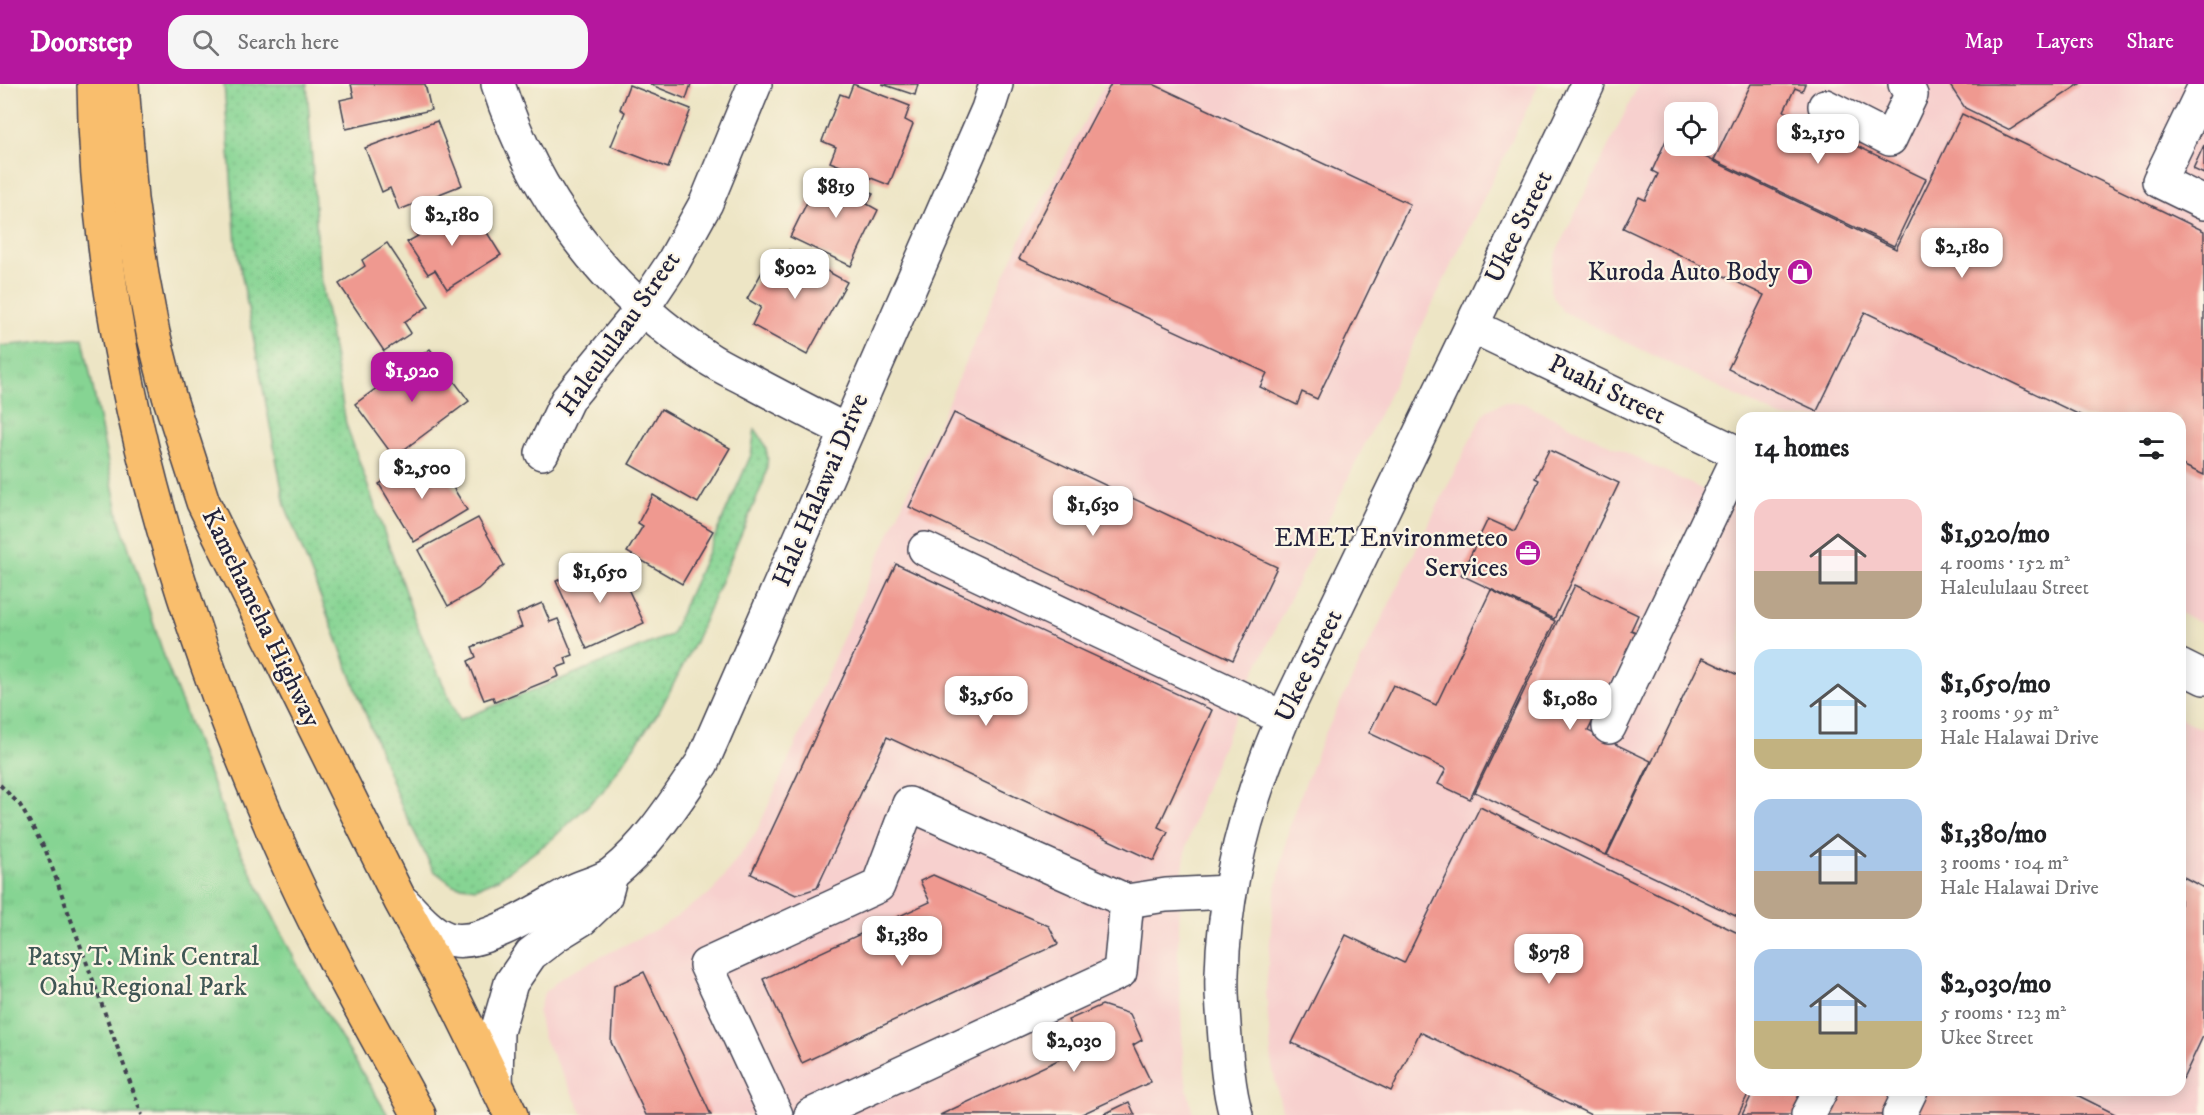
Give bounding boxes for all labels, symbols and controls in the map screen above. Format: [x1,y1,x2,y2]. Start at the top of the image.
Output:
search box [168,15,588,69]
text: Doorstep [30,25,132,60]
icon: search [189,26,222,59]
text: Search here [237,29,339,56]
text: Map [1964,29,2003,55]
text: Layers [2036,29,2094,55]
text: Share [2127,29,2174,55]
map controls [1664,102,1718,156]
button: locate [1664,102,1718,156]
pin: $2,150 [1769,114,1867,165]
text: $2,150 [1791,121,1845,146]
street label: Ukee Street [1478,165,1560,289]
pin: $819 [800,168,872,219]
text: $819 [817,175,855,200]
pin: $2,180 [403,196,501,247]
text: $2,180 [425,203,479,228]
pin: $2,180 [1913,228,2011,279]
text: $2,180 [1935,235,1989,260]
street label: Haleululaau Street [550,245,688,423]
pin: $902 [759,249,831,300]
text: $902 [774,256,816,281]
place label: Kuroda Auto Body [1588,256,1781,289]
shop icon: Kuroda Auto Body [1785,257,1815,287]
street label: Puahi Street [1543,348,1671,432]
pin: $1,920 [363,352,461,403]
text: $1,920 [385,359,439,384]
street label: Hale Halawai Drive [765,389,877,591]
text: 14 homes [1754,432,1849,465]
icon: filters [2135,432,2168,465]
pin: $2,500 [373,449,471,500]
text: $2,500 [393,456,451,481]
pin: $1,630 [1044,486,1142,537]
text: $1,630 [1067,493,1119,518]
street label: Kamehameha Highway [194,503,329,733]
text: $1,920/mo [1940,518,2050,551]
place label: EMET Environmeteo Services [1274,522,1508,585]
icon: home [1802,523,1874,595]
office icon: EMET Environmeteo Services [1513,538,1543,568]
text: 4 rooms · 152 m² [1940,551,2070,576]
pin: $1,650 [551,553,649,604]
text: $1,650 [573,560,627,585]
text: Haleululaau Street [1940,576,2089,601]
street label: Ukee Street [1268,604,1350,728]
text: $1,650/mo [1940,668,2050,701]
icon: home [1802,673,1874,745]
pin: $3,560 [937,676,1035,727]
pin: $1,080 [1521,680,1619,731]
text: $3,560 [959,683,1013,708]
text: $1,080 [1542,687,1598,712]
text: 3 rooms · 95 m² [1940,701,2059,726]
text: Hale Halawai Drive [1940,726,2099,751]
text: $1,380/mo [1940,818,2047,851]
icon: home [1802,823,1874,895]
text: 3 rooms · 104 m² [1940,851,2068,876]
text: Hale Halawai Drive [1940,876,2099,901]
pin: $1,380 [853,916,951,967]
text: $1,380 [876,923,928,948]
pin: $978 [1513,934,1585,985]
park label: Patsy T. Mink Central Oahu Regional Park [27,941,259,1004]
text: $978 [1528,941,1570,966]
text: $2,030/mo [1940,968,2051,1001]
icon: home [1802,973,1874,1045]
text: 5 rooms · 123 m² [1940,1001,2066,1026]
pin: $2,030 [1025,1022,1123,1073]
text: Ukee Street [1940,1026,2033,1051]
text: $2,030 [1046,1029,1102,1054]

